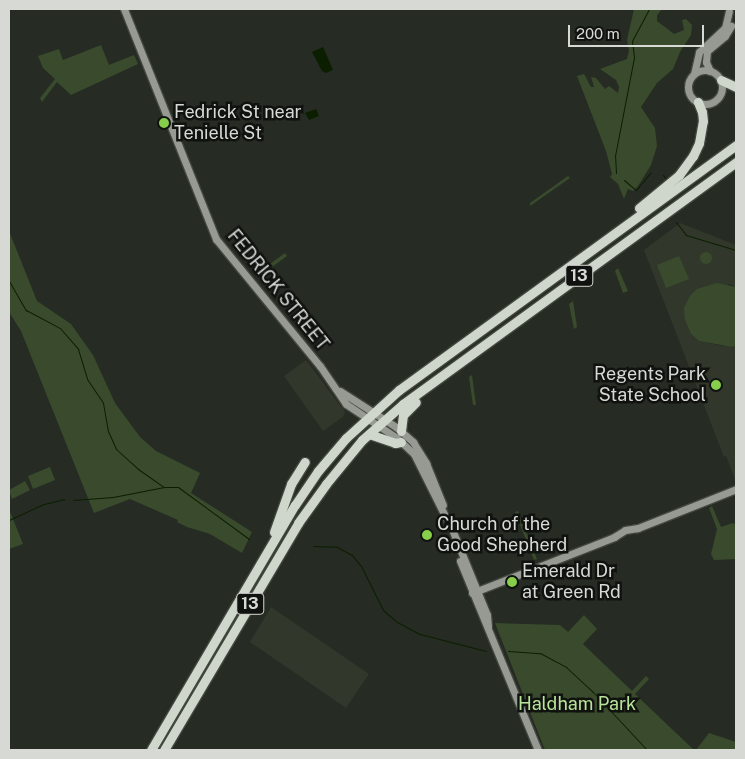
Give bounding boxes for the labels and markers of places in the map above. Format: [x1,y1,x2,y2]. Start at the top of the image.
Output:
place label: Fedrick St near Tenielle St [174,102,302,144]
marker: Fedrick St near Tenielle St [158,117,170,129]
place label: Regents Park State School [594,364,706,406]
marker: Regents Park State School [710,379,722,391]
place label: Church of the Good Shepherd [437,514,567,556]
marker: Church of the Good Shepherd [421,529,433,541]
place label: Emerald Dr at Green Rd [522,561,621,604]
marker: Emerald Dr at Green Rd [506,576,518,588]

